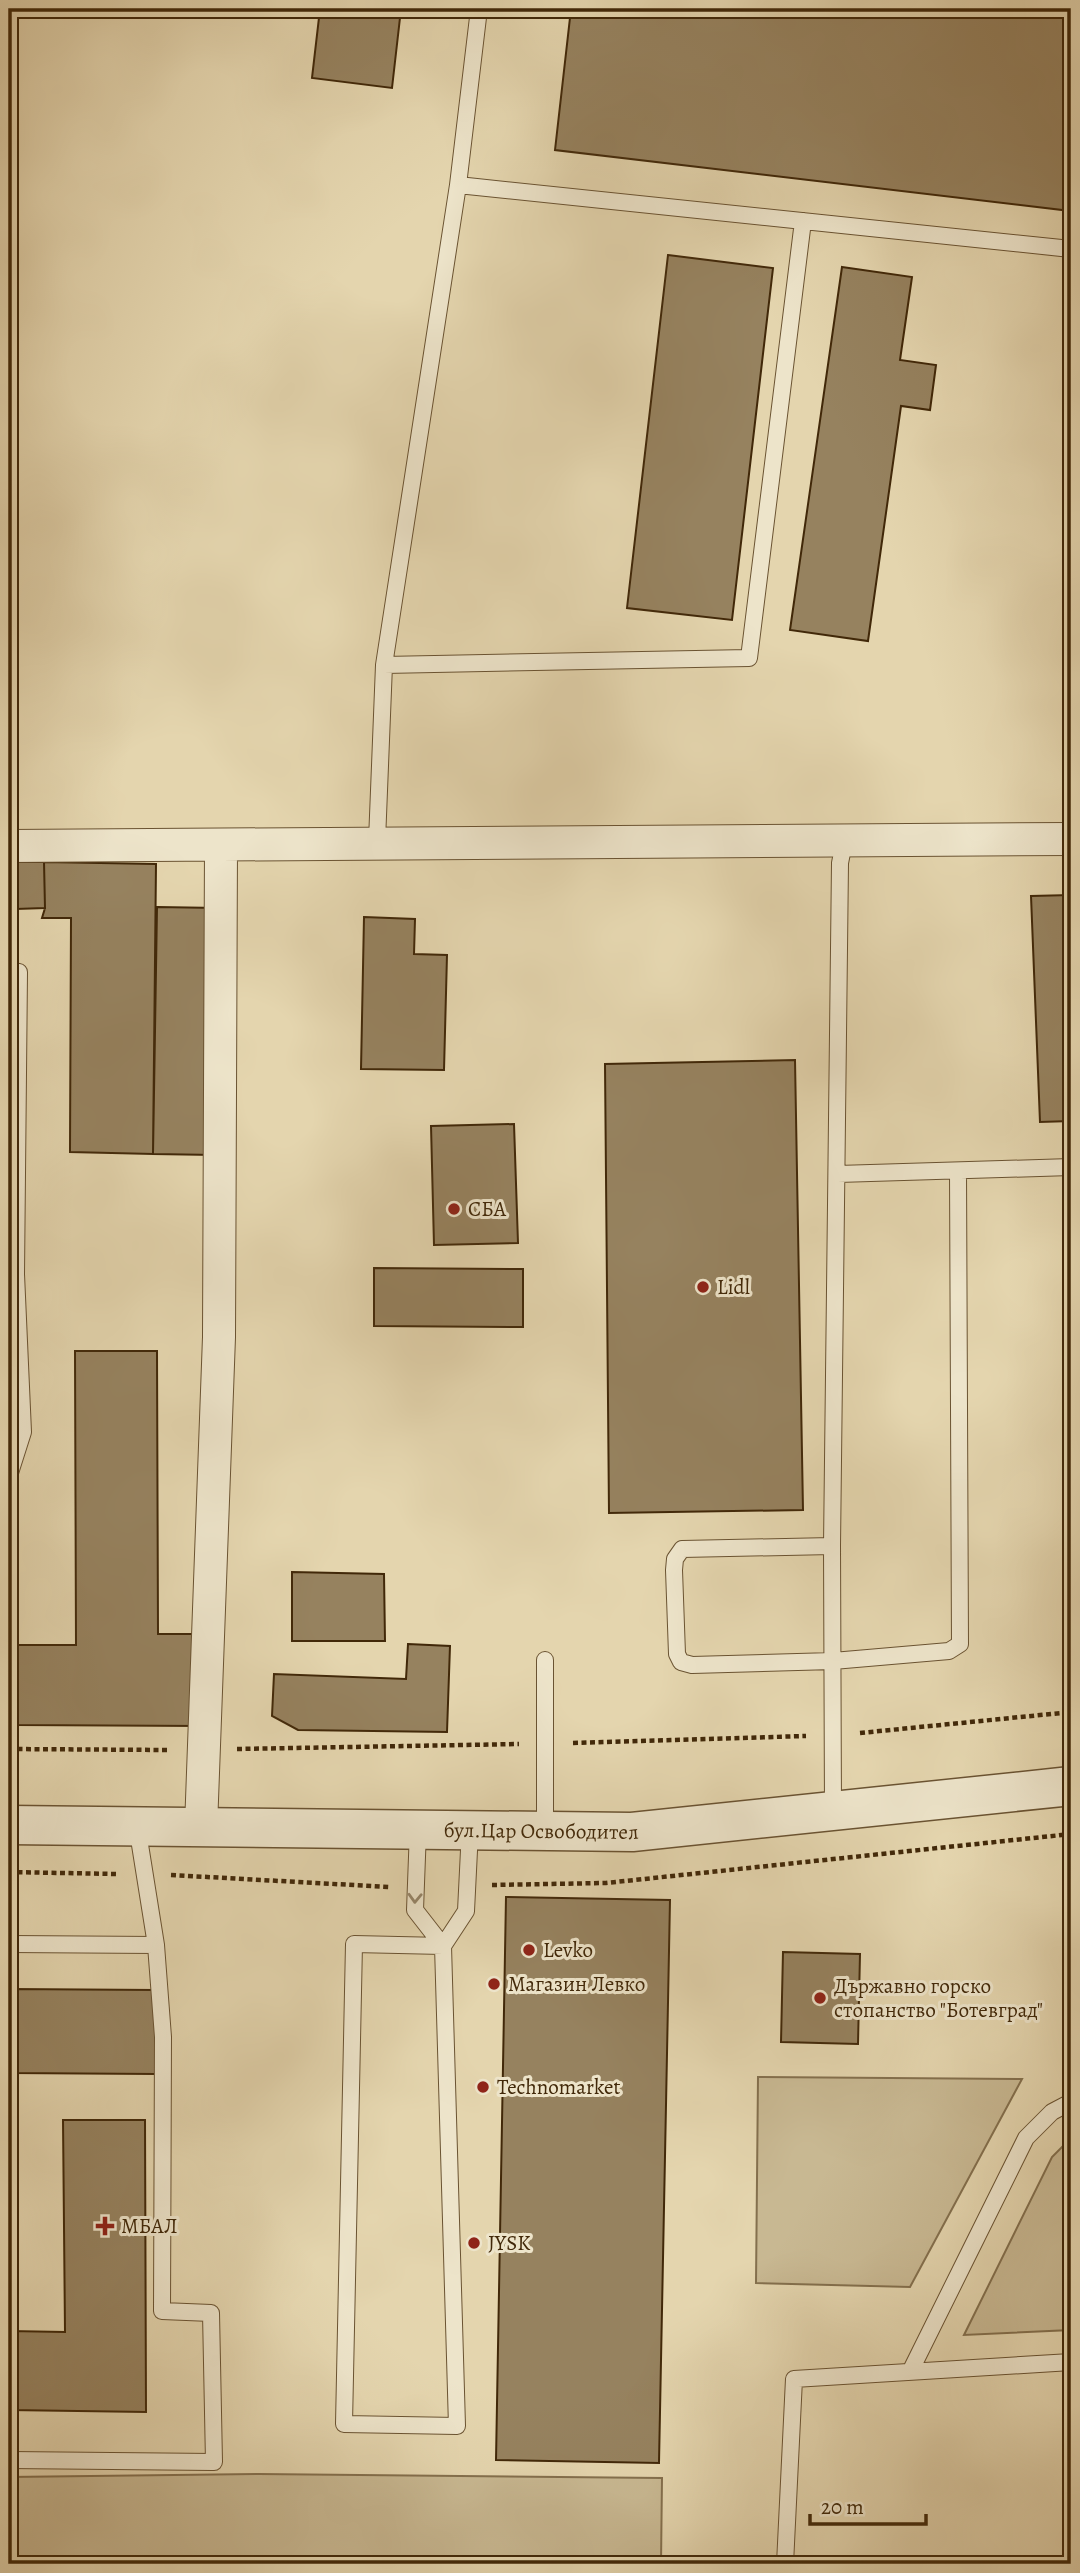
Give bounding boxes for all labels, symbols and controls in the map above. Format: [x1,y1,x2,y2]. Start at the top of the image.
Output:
place label: СБА [468,1195,507,1223]
marker: СБА [446,1201,462,1217]
place label: Lidl [717,1273,750,1301]
marker: Lidl [695,1279,711,1295]
street label: бул.Цар Освободител [443,1816,640,1846]
one-way arrow [408,1893,423,1904]
place label: Levko [543,1936,593,1964]
marker: Levko [521,1942,537,1958]
place label: Магазин Левко [508,1970,645,1998]
place label: Държавно горско стопанство "Ботевград" [834,1972,1043,2024]
marker: Магазин Левко [486,1976,502,1992]
marker: Държавно горско стопанство "Ботевград" [812,1990,828,2006]
place label: Technomarket [497,2073,620,2101]
marker: Technomarket [475,2079,491,2095]
place label: МБАЛ [121,2212,178,2240]
marker: МБАЛ [95,2216,115,2236]
place label: JYSK [488,2229,530,2257]
marker: JYSK [466,2235,482,2251]
scale bar [810,2482,926,2526]
text: 20 m [821,2493,864,2521]

